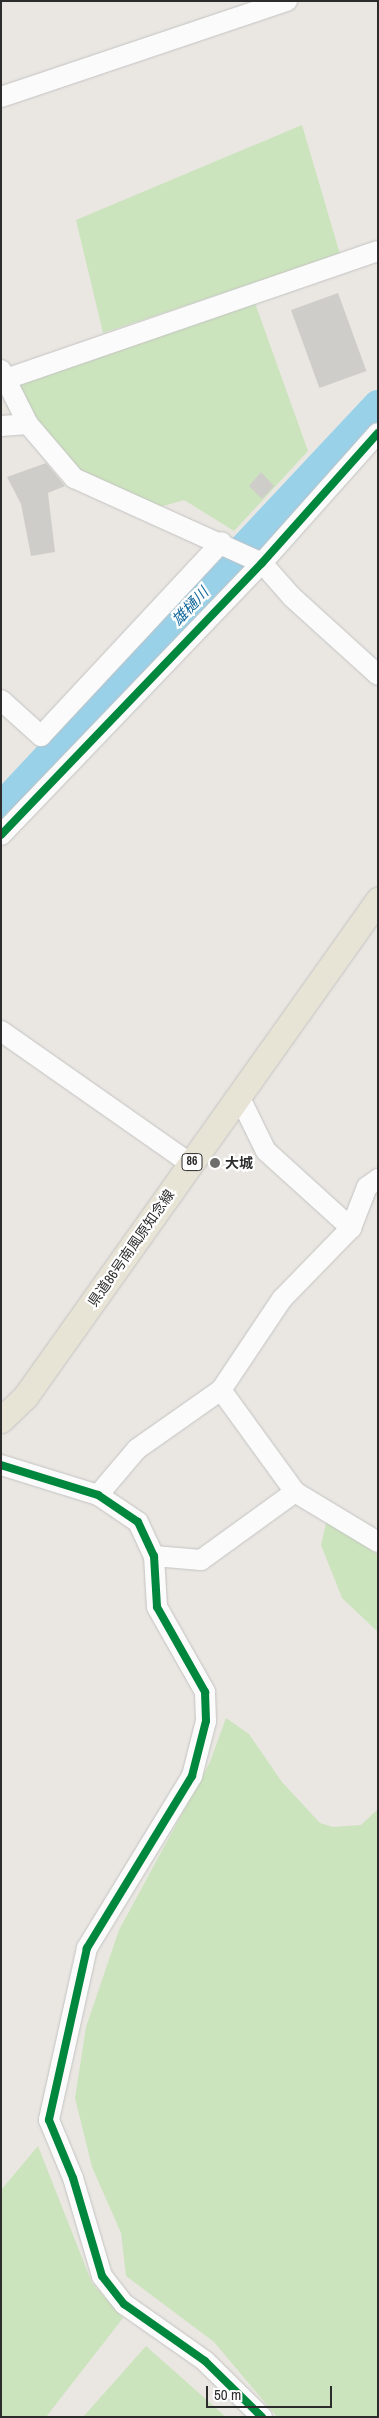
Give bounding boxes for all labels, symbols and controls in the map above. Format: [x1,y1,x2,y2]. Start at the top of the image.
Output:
water label: 雄樋川 [168,583,212,629]
road number: 86 [181,1152,203,1172]
place label: 大城 [225,1155,253,1171]
marker: 大城 [209,1157,221,1169]
street label: 県道86号南風原知念線 [84,1186,178,1310]
scale bar [209,2376,335,2408]
text: 50 m [214,2384,241,2405]

